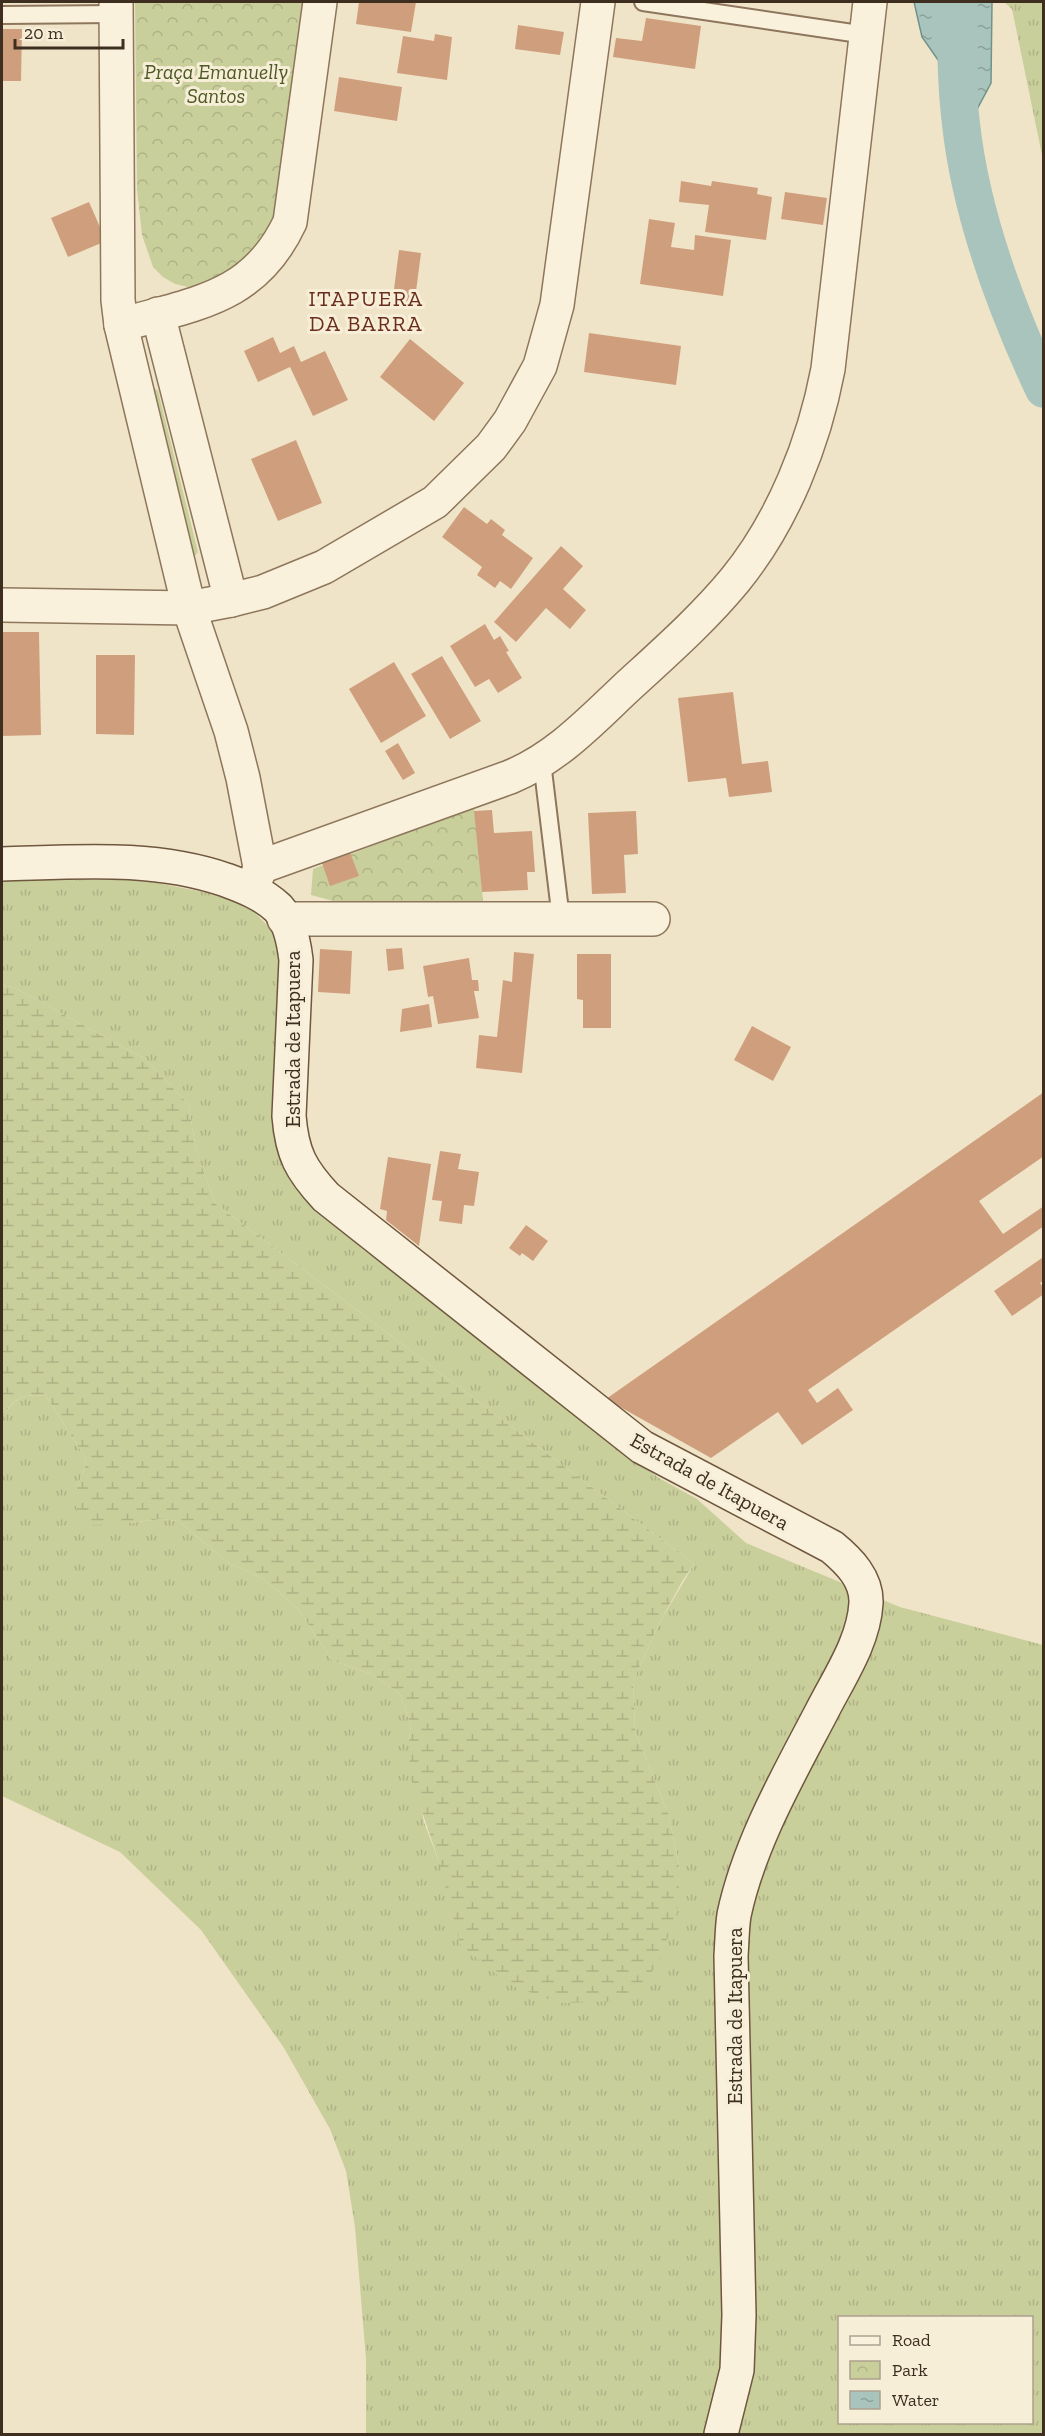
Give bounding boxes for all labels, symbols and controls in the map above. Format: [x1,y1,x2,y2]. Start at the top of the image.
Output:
scale bar [15,12,123,50]
text: 20 m [24,22,64,44]
park label: Praça Emanuelly Santos [144,59,288,108]
district label: ITAPUERA DA BARRA [309,285,423,337]
street label: Estrada de Itapuera [280,950,305,1128]
street label: Estrada de Itapuera [626,1427,794,1535]
street label: Estrada de Itapuera [722,1927,747,2105]
legend [838,2316,1033,2424]
text: Road [892,2329,931,2351]
text: Park [892,2359,928,2381]
text: Water [892,2389,939,2411]

